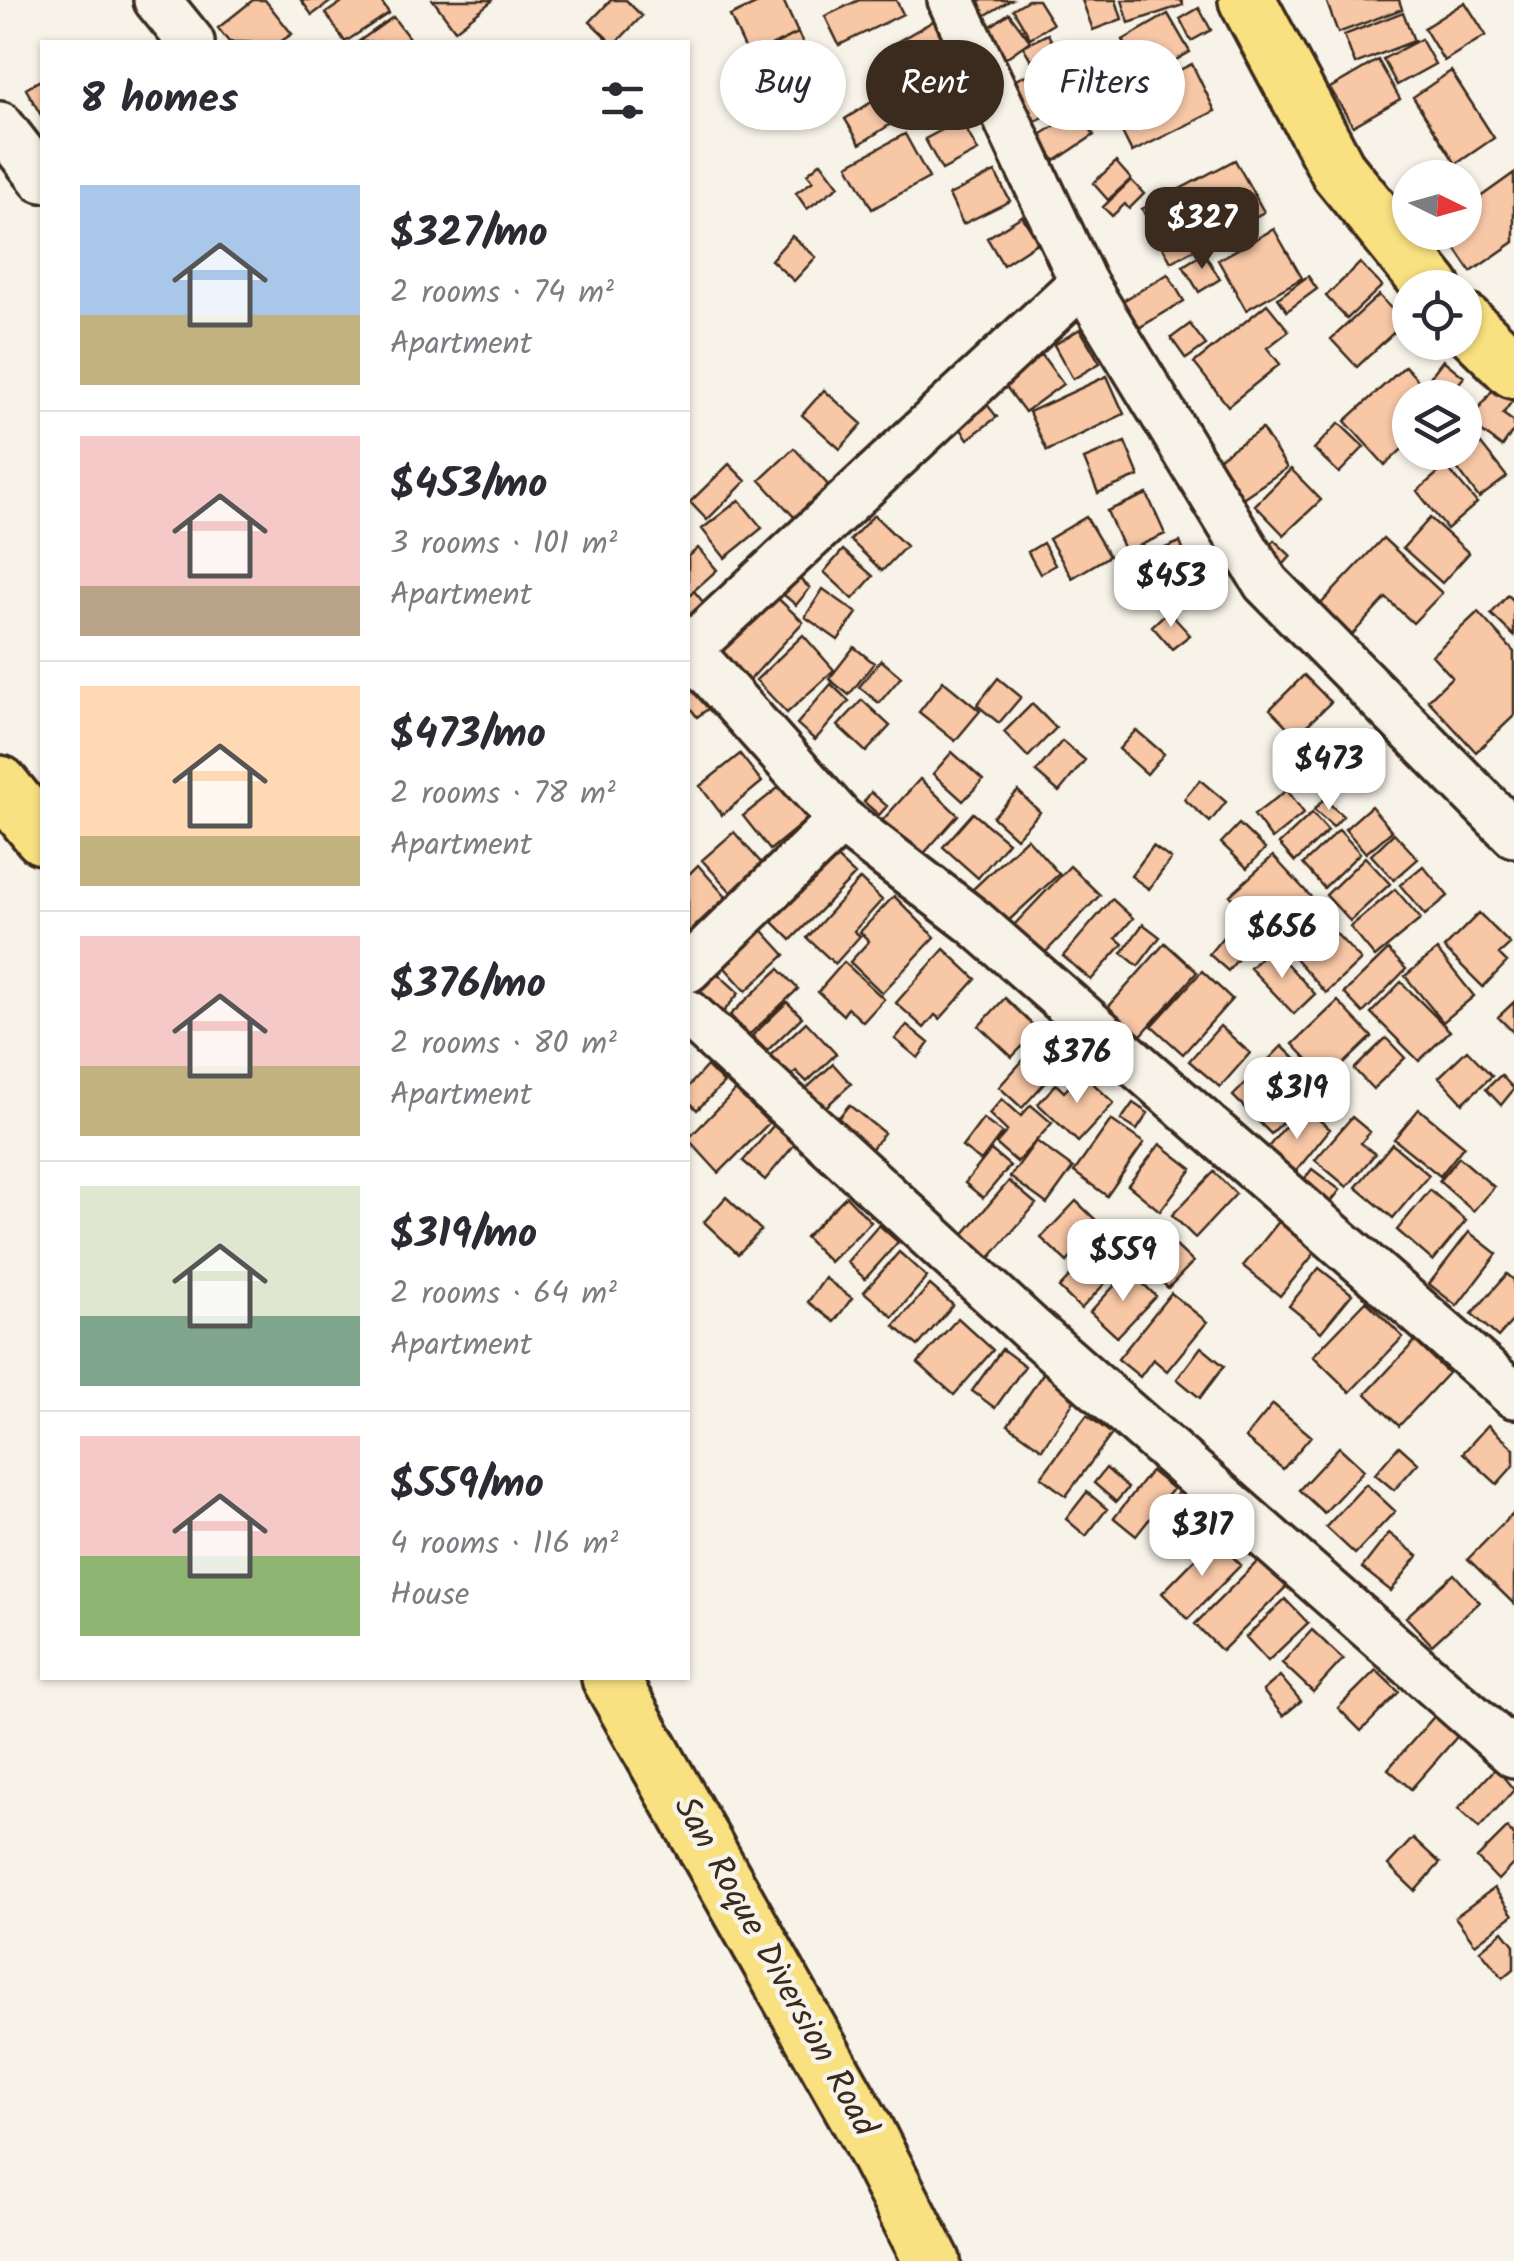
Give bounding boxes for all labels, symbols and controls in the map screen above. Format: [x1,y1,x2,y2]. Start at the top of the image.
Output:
chip: Buy [720,40,846,130]
chip: Rent [866,40,1004,130]
chip: Filters [1024,40,1185,130]
text: 8 homes [80,67,238,134]
icon: filters [595,73,650,128]
north arrow [1392,160,1482,250]
map controls [1392,160,1482,470]
pin: $327 [1143,187,1261,272]
text: $327 [1167,194,1237,245]
text: $327/mo [390,201,548,268]
icon: home [160,225,280,345]
text: 2 rooms · 74 m² [390,268,614,319]
button: locate [1392,270,1482,360]
text: Apartment [390,319,532,370]
button: layers [1392,380,1482,470]
text: $453/mo [390,452,547,519]
icon: home [160,476,280,596]
text: 3 rooms · 101 m² [390,519,617,570]
pin: $453 [1112,545,1230,630]
text: $453 [1136,552,1206,603]
text: Apartment [390,570,532,621]
text: $473/mo [390,702,546,769]
icon: home [160,726,280,846]
pin: $473 [1270,728,1388,813]
text: $473 [1295,735,1364,786]
text: 2 rooms · 78 m² [390,769,616,820]
text: Apartment [390,820,532,871]
pin: $656 [1223,896,1341,981]
text: $656 [1247,903,1317,954]
text: $376/mo [390,952,546,1019]
icon: home [160,976,280,1096]
text: 2 rooms · 80 m² [390,1019,617,1070]
pin: $376 [1018,1021,1136,1106]
text: $376 [1043,1028,1111,1079]
pin: $319 [1238,1057,1356,1142]
text: $319 [1266,1064,1328,1115]
text: Apartment [390,1070,532,1121]
text: $319/mo [390,1202,537,1269]
pin: $559 [1064,1219,1182,1304]
icon: home [160,1226,280,1346]
text: $559 [1089,1226,1157,1277]
text: 2 rooms · 64 m² [390,1269,617,1320]
text: Apartment [390,1320,532,1371]
text: $559/mo [390,1452,544,1519]
icon: home [160,1476,280,1596]
pin: $317 [1143,1494,1261,1579]
text: $317 [1171,1501,1233,1552]
text: 4 rooms · 116 m² [390,1519,618,1570]
text: House [390,1570,469,1621]
street label: San Roque Diversion Road [657,1786,892,2149]

